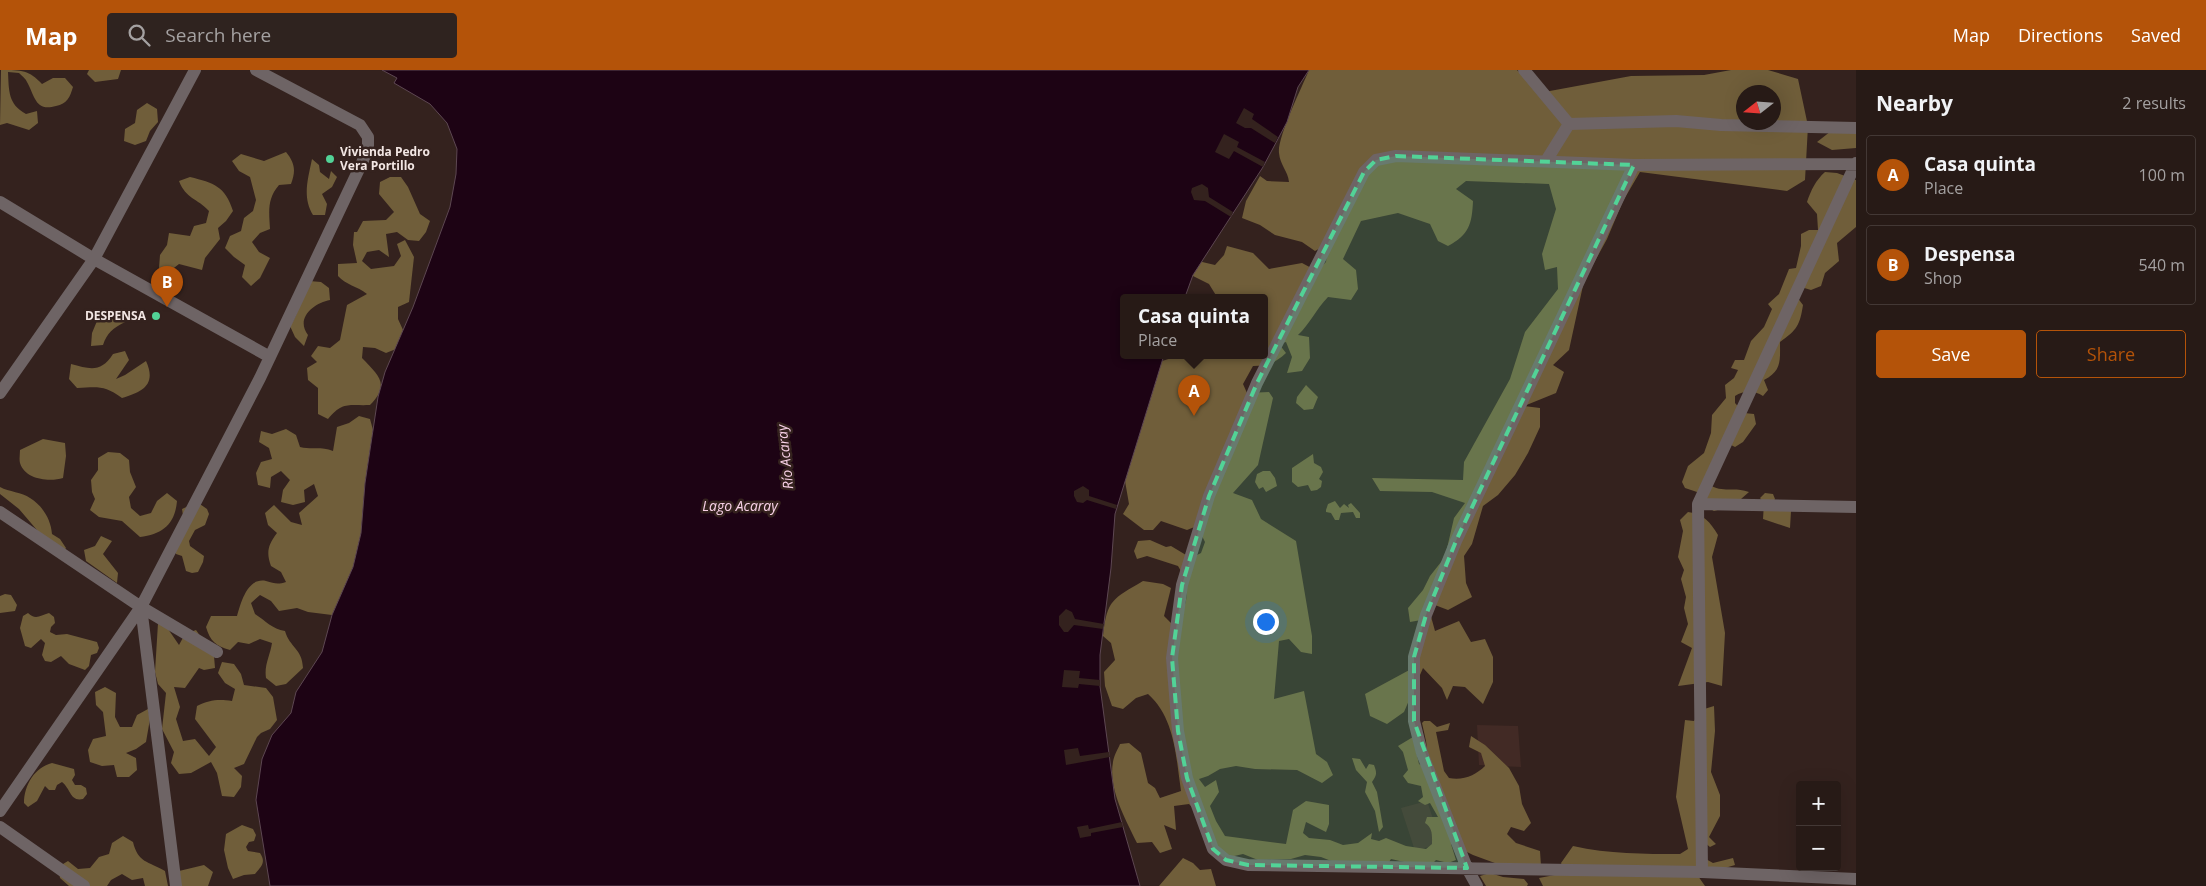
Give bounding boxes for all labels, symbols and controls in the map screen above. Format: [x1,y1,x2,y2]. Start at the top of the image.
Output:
search box [107,13,457,58]
text: Map [25,19,77,52]
icon: search [125,21,153,49]
text: Search here [165,22,271,48]
text: Map [1953,23,1990,47]
text: Directions [2018,23,2103,47]
text: Saved [2131,23,2181,47]
north arrow [1736,85,1781,130]
text: Nearby [1876,89,1953,117]
text: 2 results [2122,92,2186,114]
place label: Vivienda Pedro Vera Portillo [340,143,430,174]
text: Casa quinta [1924,151,2036,177]
marker: Vivienda Pedro Vera Portillo [324,153,336,165]
text: A [1887,164,1899,186]
text: 100 m [2139,164,2185,186]
text: Place [1924,177,1963,199]
text: Despensa [1924,241,2015,267]
text: B [1888,254,1898,276]
text: 540 m [2139,254,2185,276]
pin: B [151,266,183,307]
text: Shop [1924,267,1962,289]
popup [1120,294,1268,359]
text: Casa quinta [1138,303,1250,329]
place label: DESPENSA [85,307,147,324]
marker: DESPENSA [150,310,162,322]
text: Place [1138,329,1177,351]
button: Save [1876,330,2026,378]
button: Share [2036,330,2186,378]
pin: A [1178,375,1210,416]
water label: Río Acaray [771,422,797,490]
water label: Lago Acaray [702,496,779,515]
your location [1253,609,1279,635]
map controls [1796,781,1841,871]
button: + [1796,781,1841,826]
button: − [1796,826,1841,871]

